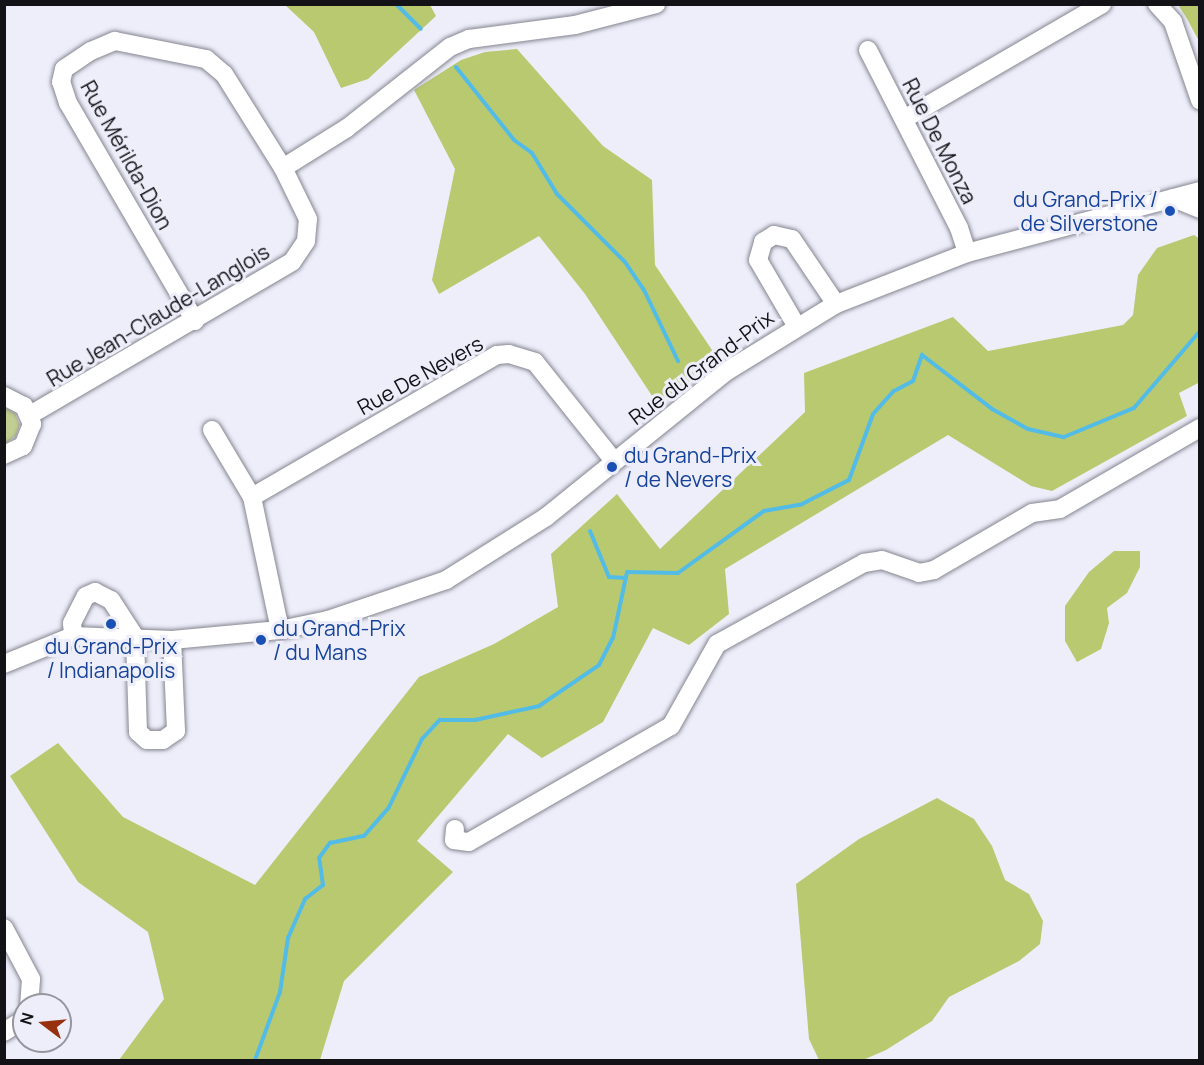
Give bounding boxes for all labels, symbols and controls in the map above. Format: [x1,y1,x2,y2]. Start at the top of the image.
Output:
street label: Rue De Monza [898,74,982,208]
street label: Rue Mérilda-Dion [76,76,178,234]
place label: du Grand-Prix / de Silverstone [1013,186,1158,236]
marker: du Grand-Prix / de Silverstone [1163,204,1177,218]
street label: Rue Jean-Claude-Langlois [42,239,274,391]
street label: Rue du Grand-Prix [624,304,778,430]
street label: Rue De Nevers [353,330,487,420]
place label: du Grand-Prix / de Nevers [624,442,757,492]
marker: du Grand-Prix / de Nevers [605,460,619,474]
place label: du Grand-Prix / du Mans [273,615,406,665]
marker: du Grand-Prix / Indianapolis [104,617,118,631]
place label: du Grand-Prix / Indianapolis [45,633,177,683]
marker: du Grand-Prix / du Mans [254,633,268,647]
north arrow [12,993,72,1053]
text: N [14,1010,39,1027]

